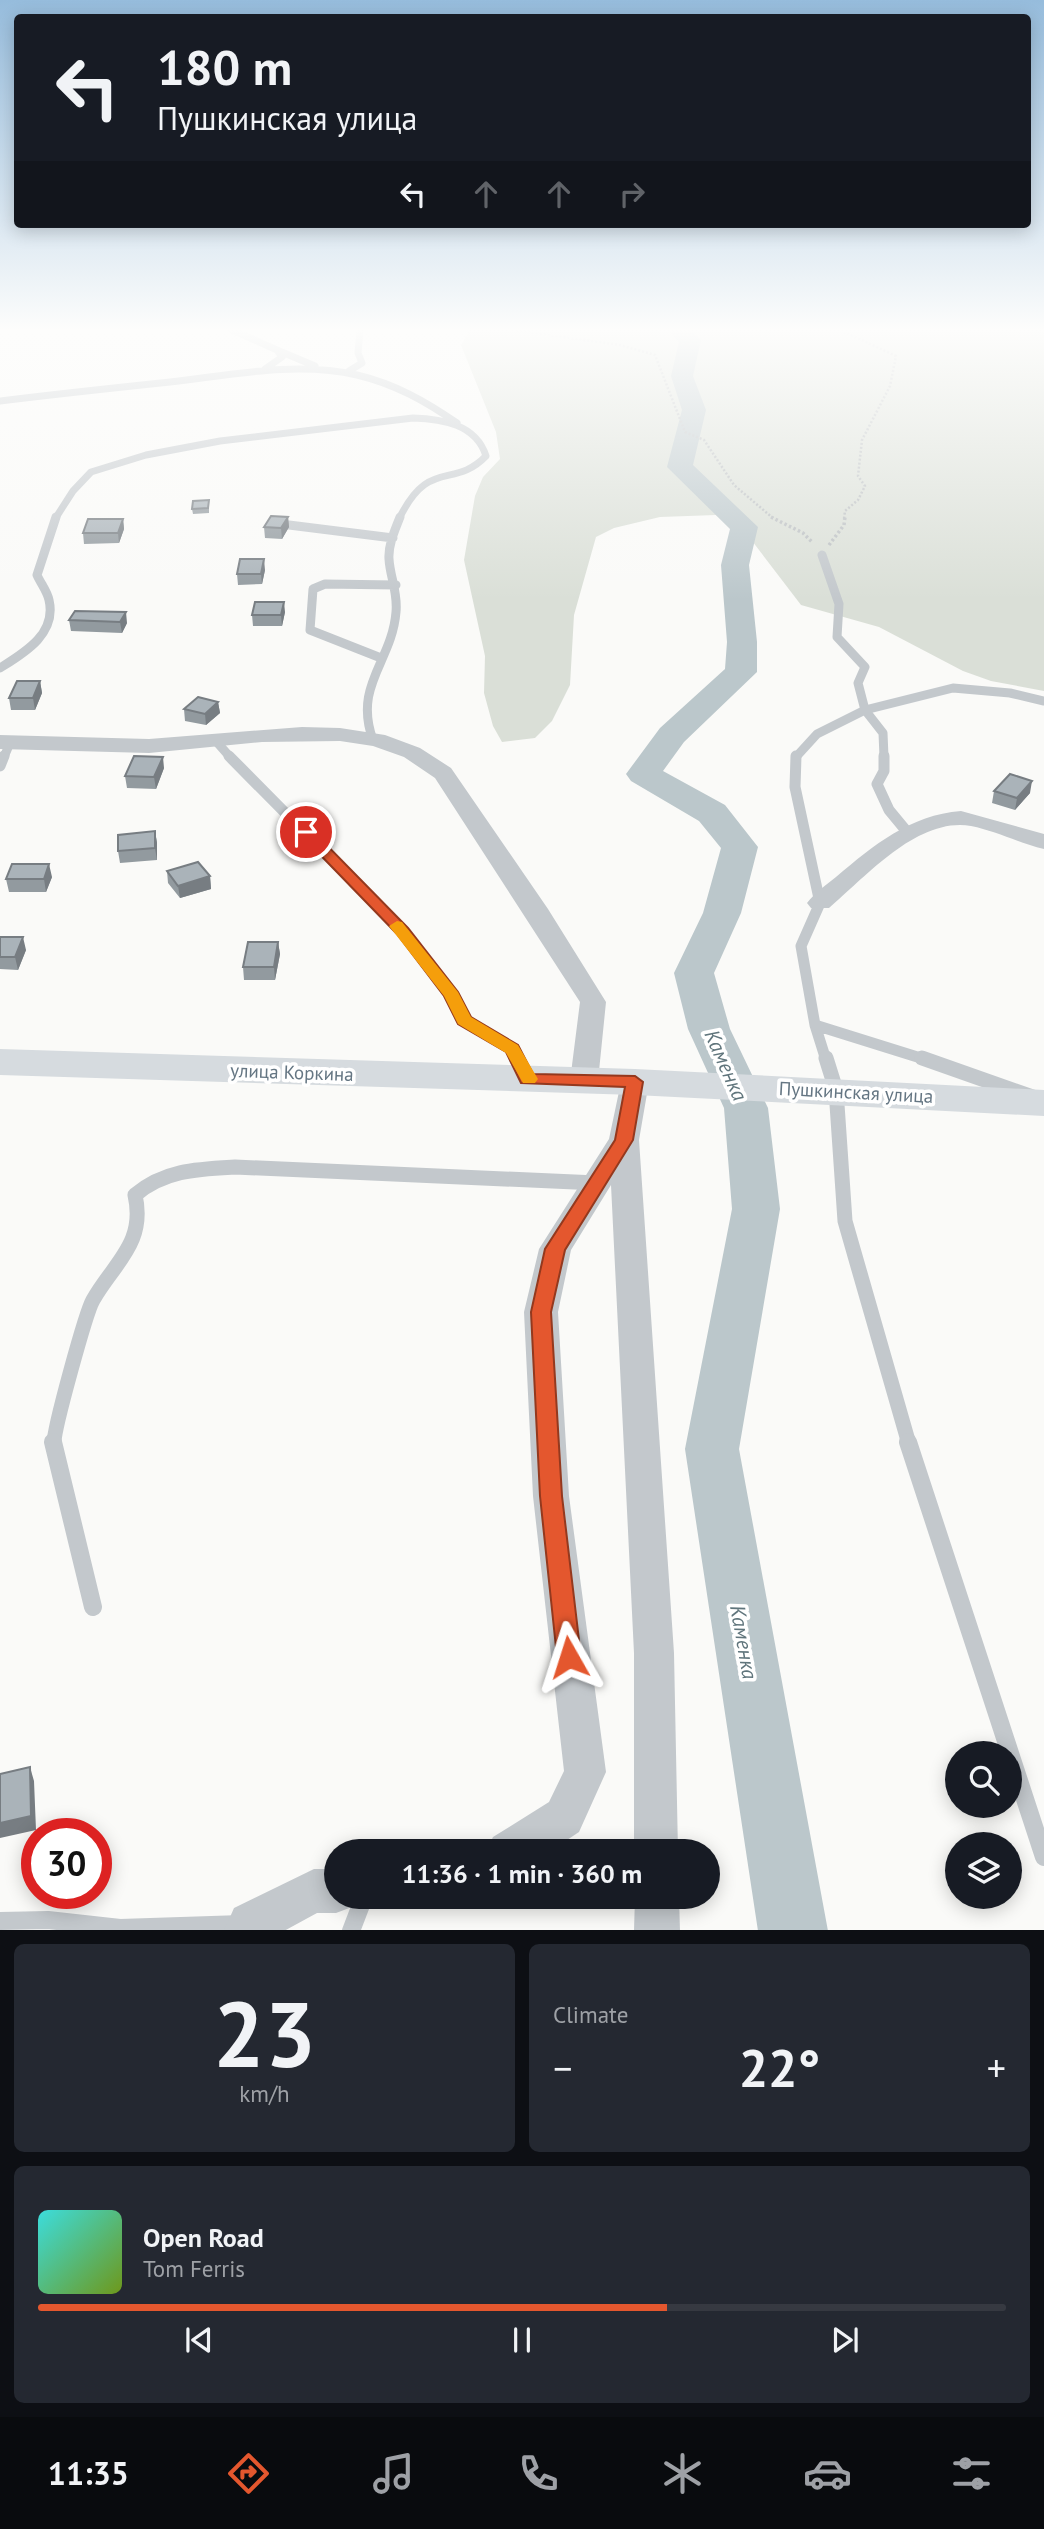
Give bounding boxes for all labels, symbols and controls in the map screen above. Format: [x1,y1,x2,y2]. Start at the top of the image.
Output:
text: 180 m [157,35,292,99]
icon: left [42,42,133,133]
text: Пушкинская улица [157,97,417,139]
icon: left [394,175,432,213]
icon: ahead [467,175,505,213]
icon: ahead [540,175,578,213]
icon: right [613,175,651,213]
pin [276,802,336,862]
icon: arrive [287,813,325,851]
water label: Каменка [698,1025,754,1105]
street label: улица Коркина [230,1058,354,1086]
street label: Пушкинская улица [778,1076,934,1108]
water label: Каменка [724,1603,764,1682]
position arrow [532,1620,606,1694]
map controls [945,1741,1022,1909]
button: search [945,1741,1022,1818]
speed limit sign: 30 [21,1818,112,1909]
button: layers [945,1832,1022,1909]
text: 11:36 · 1 min · 360 m [402,1857,642,1890]
text: 23 [213,1974,316,2092]
text: Climate [553,2000,628,2029]
text: 22° [739,2034,820,2101]
text: − [553,2043,572,2092]
text: + [987,2043,1006,2092]
text: km/h [239,2079,290,2108]
text: Open Road [143,2221,264,2254]
text: Tom Ferris [143,2254,245,2283]
icon: previous [180,2321,218,2359]
icon: pause [503,2321,541,2359]
icon: next [826,2321,864,2359]
icon: directions [224,2449,273,2498]
icon: music [369,2449,418,2498]
icon: phone [514,2449,563,2498]
icon: climate [658,2449,707,2498]
icon: car [803,2449,852,2498]
icon: filters [947,2449,996,2498]
text: 11:35 [48,2452,129,2494]

